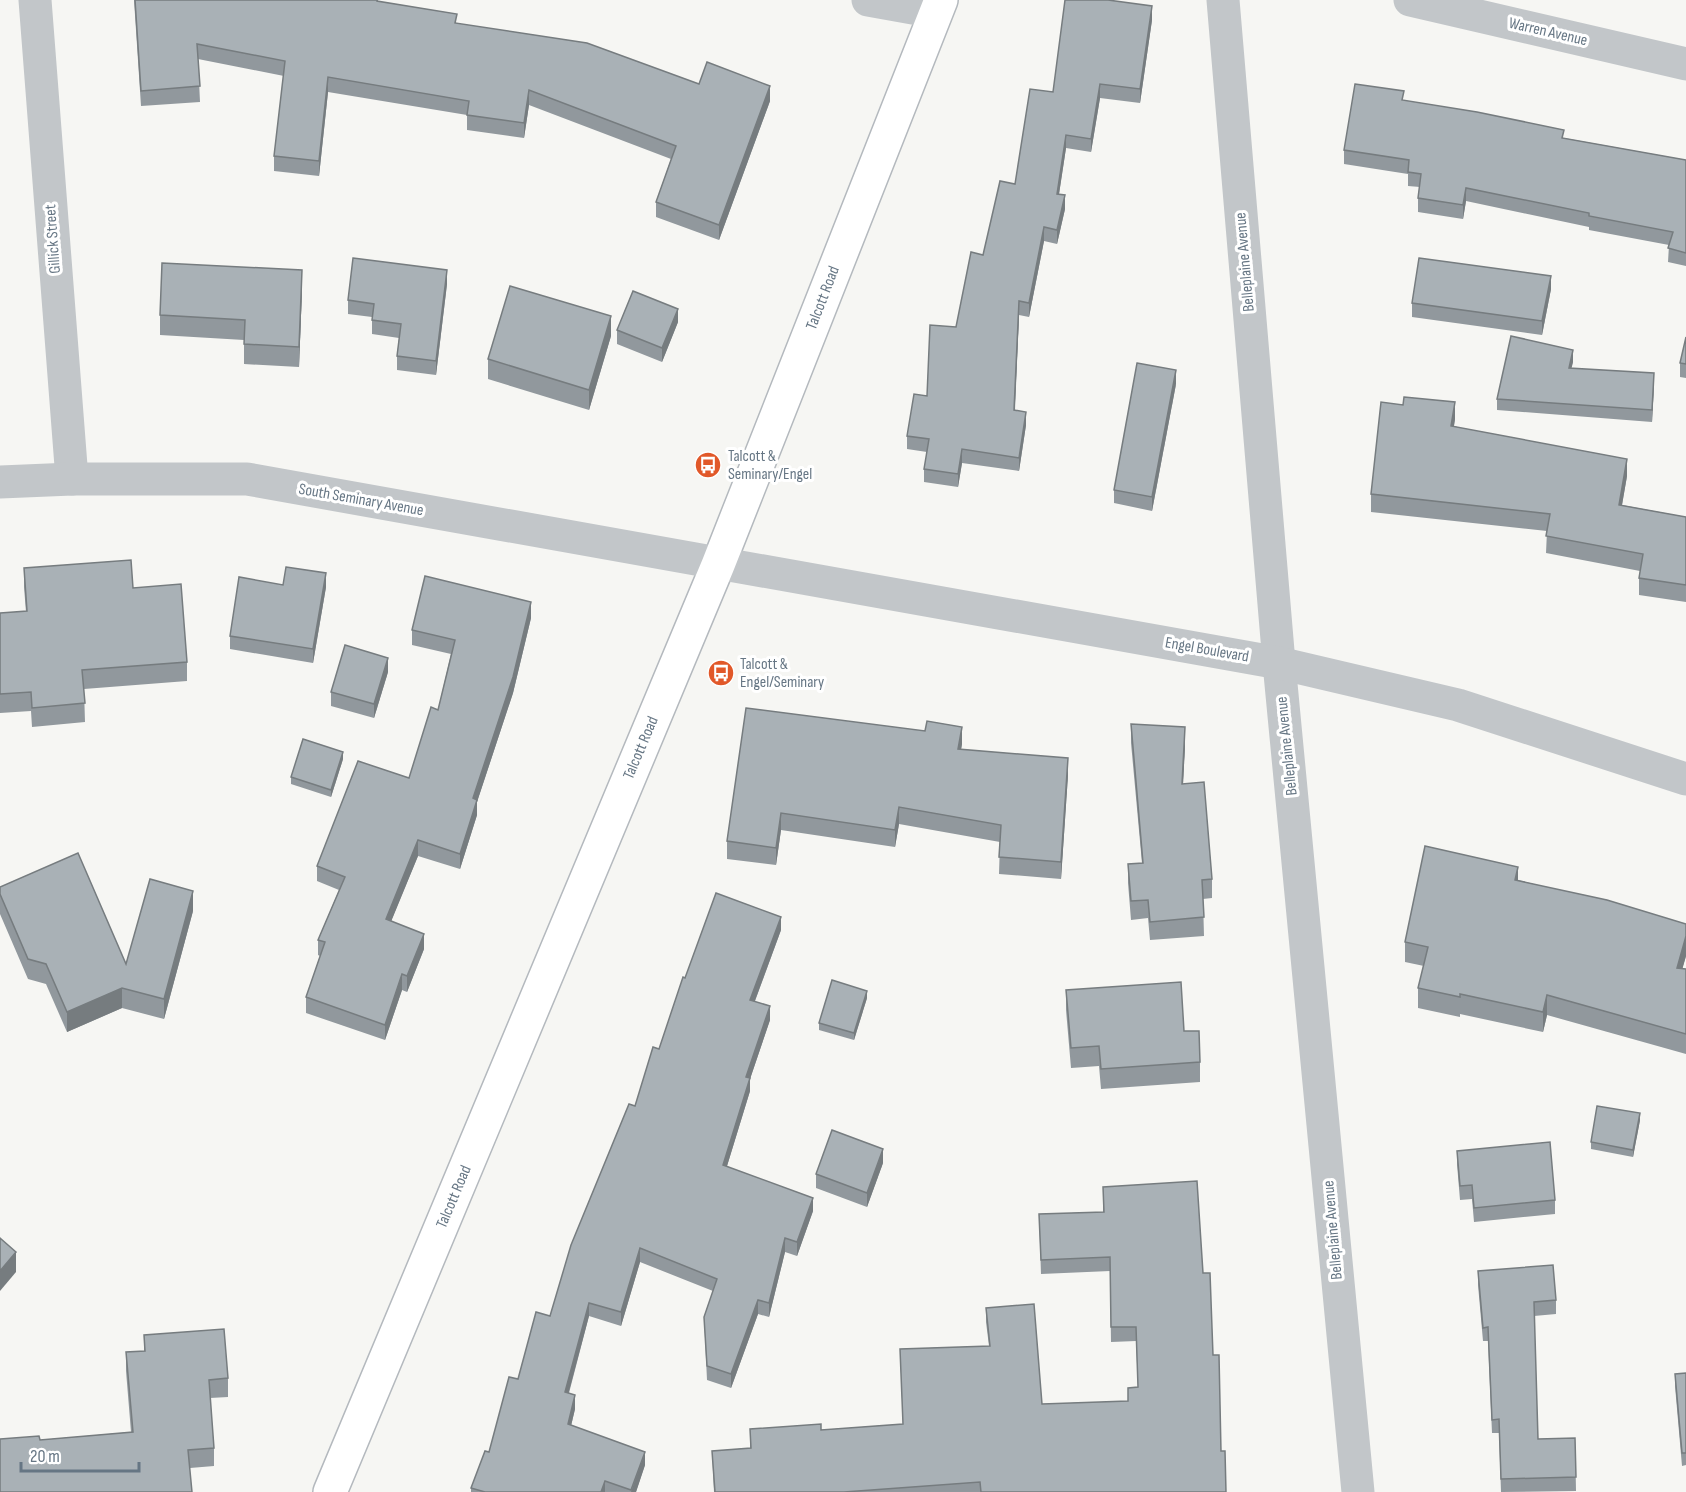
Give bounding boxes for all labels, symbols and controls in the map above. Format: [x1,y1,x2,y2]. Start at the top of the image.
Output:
street label: Warren Avenue [1507,14,1589,50]
street label: Gillick Street [41,204,65,274]
street label: Belleplaine Avenue [1231,212,1259,312]
street label: Talcott Road [802,264,844,332]
place label: Talcott & Seminary/Engel [728,447,812,484]
bus stop icon: Talcott & Seminary/Engel [693,450,723,480]
street label: South Seminary Avenue [297,480,425,520]
street label: Engel Boulevard [1164,633,1250,667]
place label: Talcott & Engel/Seminary [740,655,824,692]
bus stop icon: Talcott & Engel/Seminary [706,658,736,688]
street label: Belleplaine Avenue [1272,695,1302,797]
street label: Talcott Road [619,714,663,782]
street label: Talcott Road [432,1163,476,1231]
street label: Belleplaine Avenue [1319,1180,1347,1280]
scale bar [21,1435,140,1473]
text: 20 m [30,1446,60,1467]

